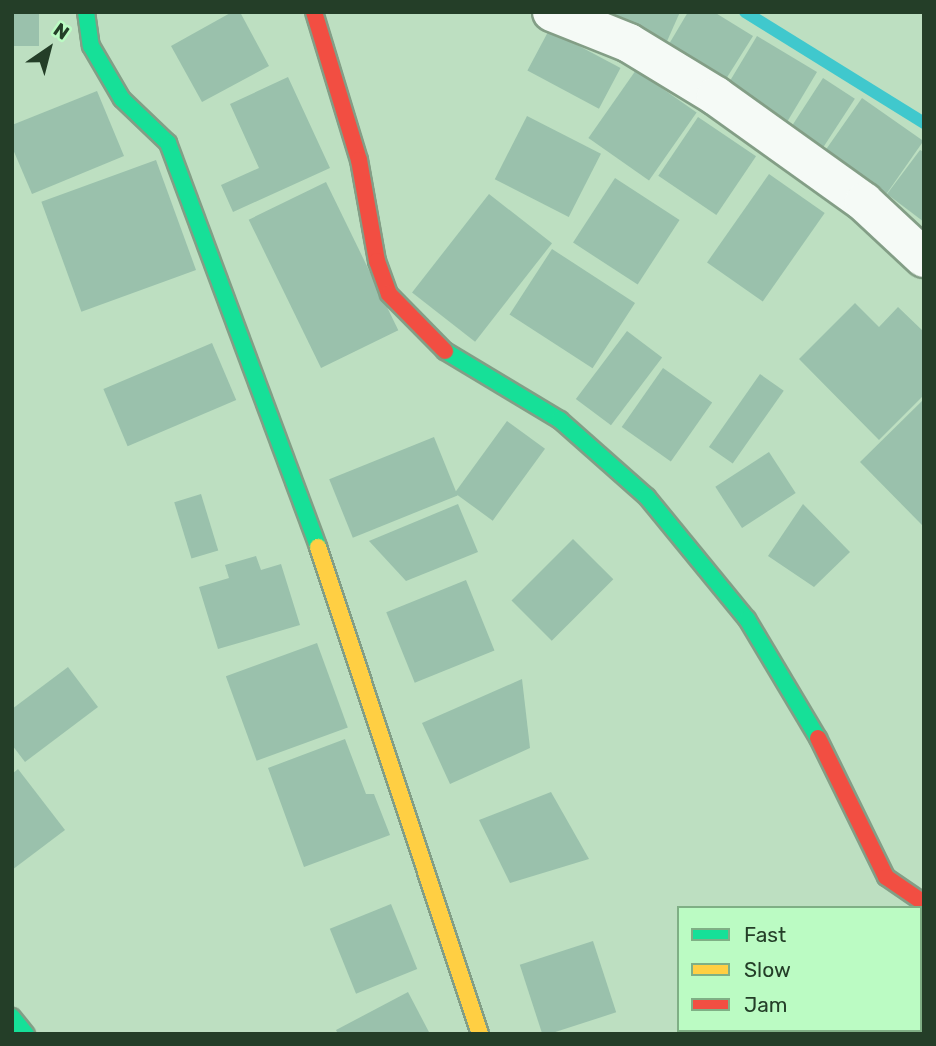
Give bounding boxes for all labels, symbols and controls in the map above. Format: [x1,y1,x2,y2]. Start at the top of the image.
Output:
north arrow [14,14,84,84]
text: N [49,18,74,45]
legend [677,906,922,1032]
text: Fast [744,922,786,947]
text: Slow [744,957,791,982]
text: Jam [744,992,788,1017]

